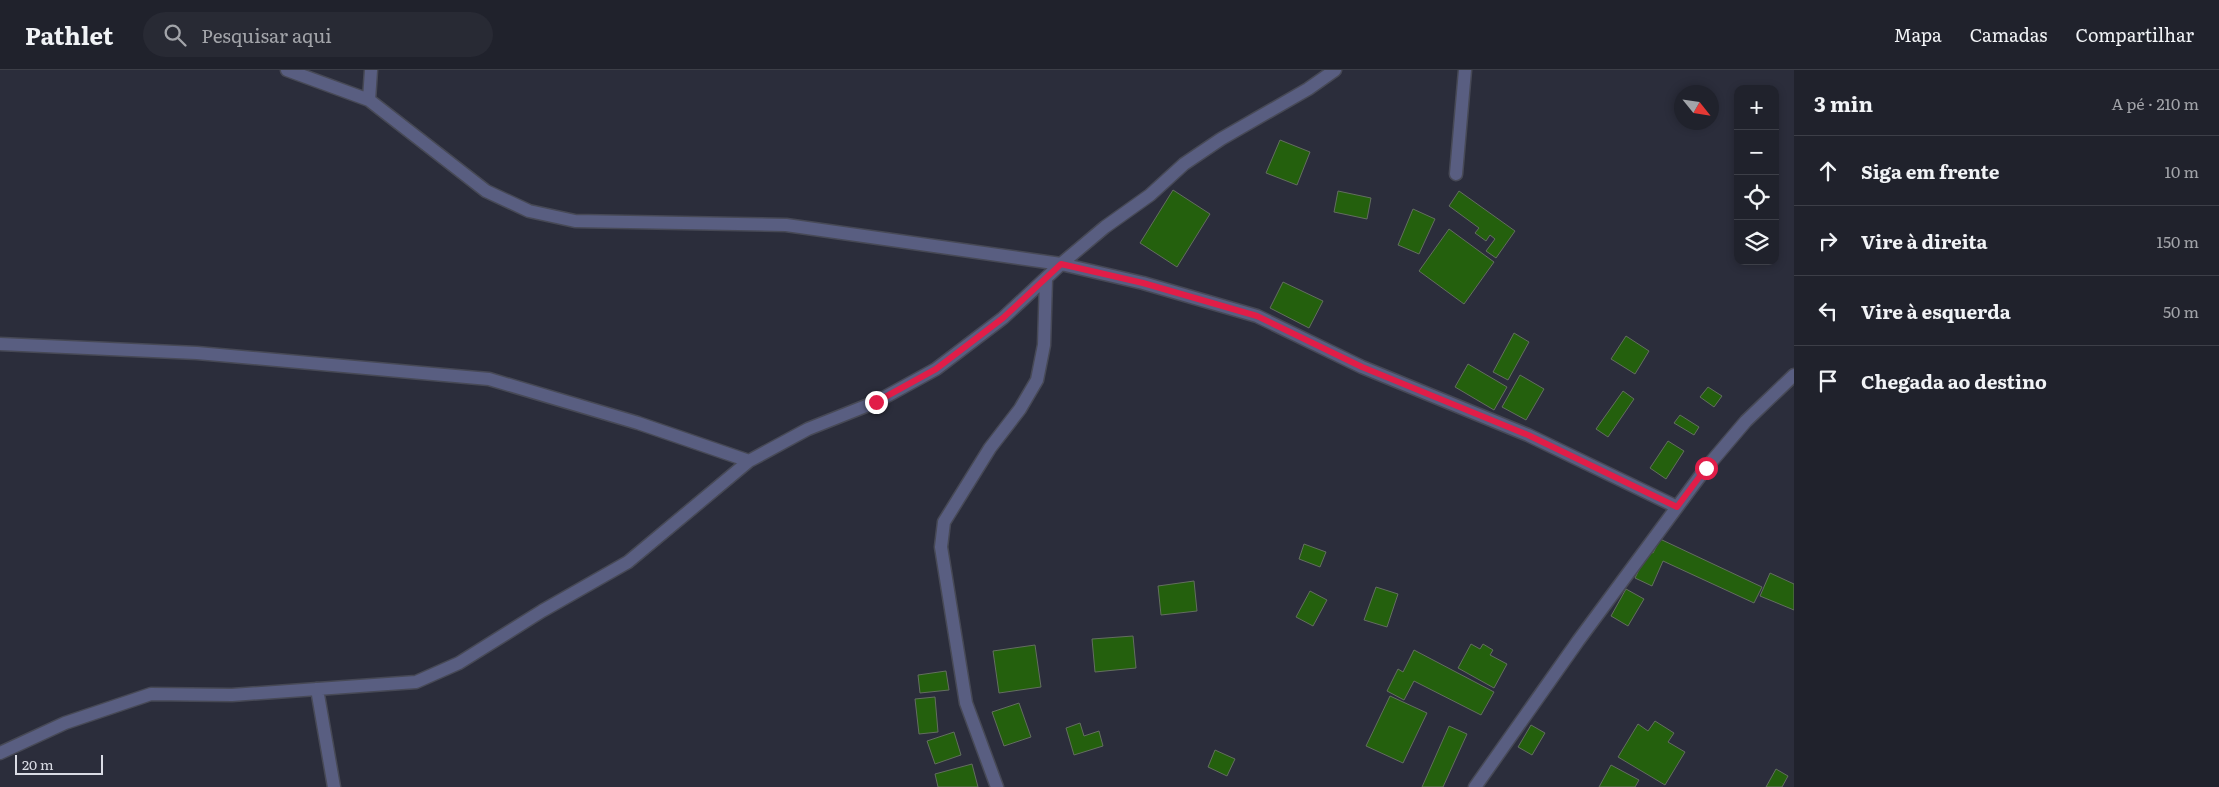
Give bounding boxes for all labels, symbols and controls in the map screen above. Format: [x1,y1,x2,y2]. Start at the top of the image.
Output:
search box [143,12,493,57]
text: Pathlet [25,17,113,52]
icon: search [161,21,189,49]
text: Pesquisar aqui [201,21,332,49]
text: Mapa [1894,21,1942,48]
text: Camadas [1970,21,2047,48]
text: Compartilhar [2075,21,2194,48]
north arrow [1674,85,1719,130]
map controls [1734,85,1779,265]
button: + [1734,85,1779,130]
text: 3 min [1814,87,1873,118]
text: A pé · 210 m [2112,91,2199,115]
button: − [1734,130,1779,175]
icon: ahead [1814,157,1842,185]
text: Siga em frente [1861,157,1999,185]
text: 10 m [2165,159,2199,183]
button: locate [1734,175,1779,220]
button: layers [1734,220,1779,265]
icon: right [1814,227,1842,255]
text: Vire à direita [1861,227,1988,255]
text: 150 m [2156,229,2199,253]
icon: left [1814,297,1842,325]
text: Vire à esquerda [1861,297,2011,325]
text: 50 m [2163,299,2199,323]
icon: arrive [1814,367,1842,395]
text: Chegada ao destino [1861,367,2047,395]
route end [865,391,888,414]
route start [1695,457,1718,480]
scale bar [15,752,102,775]
text: 20 m [22,754,54,774]

